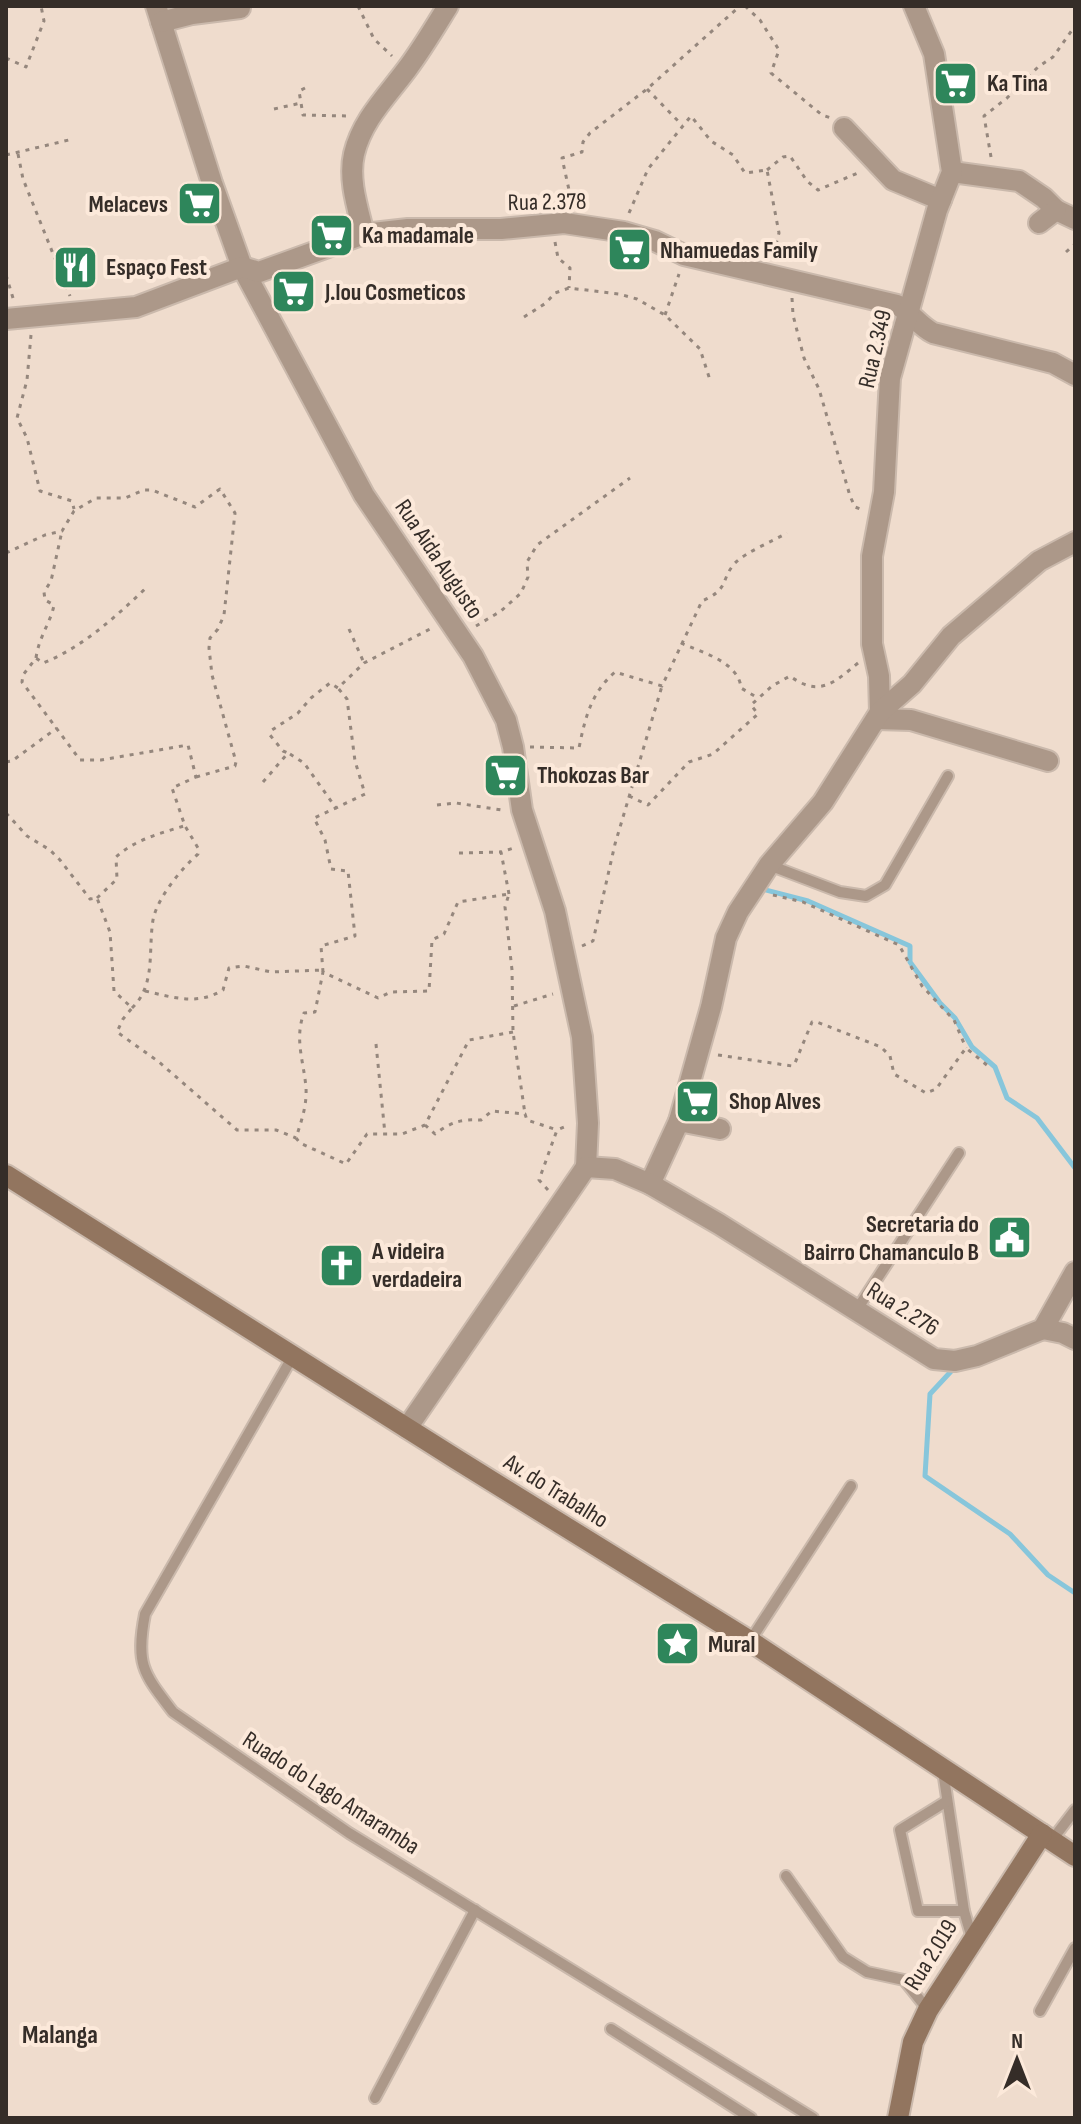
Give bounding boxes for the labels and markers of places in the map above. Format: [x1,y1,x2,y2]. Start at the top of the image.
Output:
supermarket icon: Ka Tina [932,59,980,107]
place label: Ka Tina [987,69,1048,98]
supermarket icon: Melacevs [175,180,223,228]
place label: Melacevs [89,190,168,219]
supermarket icon: Ka madamale [307,211,355,259]
place label: Ka madamale [362,221,474,250]
supermarket icon: Nhamuedas Family [605,226,653,274]
place label: Nhamuedas Family [660,236,818,265]
restaurant icon: Espaço Fest [51,243,99,291]
place label: Espaço Fest [106,253,207,282]
supermarket icon: J.lou Cosmeticos [270,268,318,316]
place label: J.lou Cosmeticos [324,278,466,307]
supermarket icon: Thokozas Bar [482,751,530,799]
place label: Thokozas Bar [537,761,650,790]
supermarket icon: Shop Alves [674,1077,722,1125]
place label: Shop Alves [729,1087,821,1116]
place label: Secretaria do Bairro Chamanculo B [804,1210,979,1267]
public building icon: Secretaria do Bairro Chamanculo B [986,1214,1034,1262]
place label: A videira verdadeira [371,1237,462,1294]
church icon: A videira verdadeira [317,1241,365,1289]
place icon: Mural [653,1620,701,1668]
place label: Mural [708,1630,755,1659]

